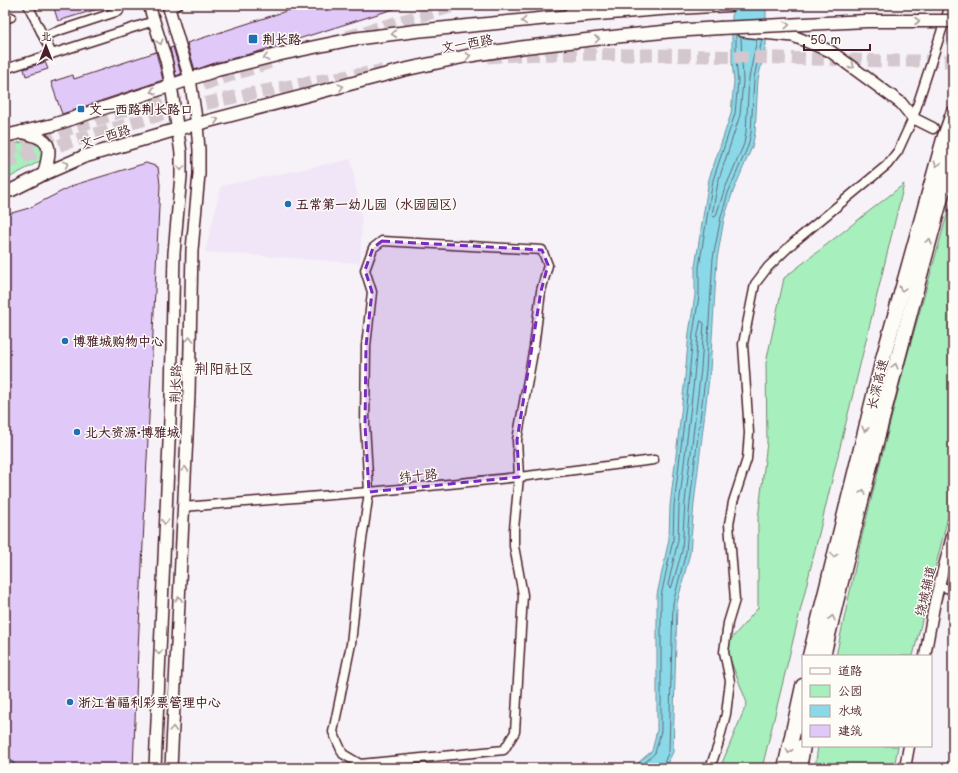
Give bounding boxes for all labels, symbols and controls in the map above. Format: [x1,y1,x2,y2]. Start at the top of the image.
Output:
one-way arrow [520,16,527,25]
one-way arrow [914,17,920,25]
one-way arrow [784,21,790,29]
north arrow [26,26,66,66]
scale bar [804,26,870,52]
text: 北 [41,27,52,44]
place label: 荆长路 [262,29,301,48]
one-way arrow [391,29,397,38]
street label: 文一西路 [440,29,494,56]
text: 50 m [810,30,841,48]
marker: 荆长路 [247,33,259,45]
one-way arrow [593,35,600,44]
one-way arrow [155,39,164,46]
one-way arrow [263,53,270,61]
one-way arrow [465,53,471,61]
one-way arrow [847,61,854,68]
one-way arrow [338,83,345,92]
one-way arrow [150,86,157,95]
place label: 文一西路荆长路口 [89,99,193,118]
marker: 文一西路荆长路口 [76,104,86,114]
one-way arrow [213,117,219,125]
street label: 文一西路 [77,119,133,152]
one-way arrow [933,160,942,167]
one-way arrow [62,161,69,169]
one-way arrow [177,165,185,171]
place label: 五常第一幼儿园（水园园区） [296,194,465,213]
marker: 五常第一幼儿园（水园园区） [283,199,293,209]
one-way arrow [925,237,933,244]
one-way arrow [898,286,907,293]
place label: 博雅城购物中心 [73,331,164,350]
marker: 博雅城购物中心 [60,336,70,346]
one-way arrow [186,336,194,342]
district label: 荆阳社区 [194,356,254,379]
street label: 长深高速 [861,356,892,411]
one-way arrow [891,363,899,369]
street label: 荆长路 [164,364,185,404]
place label: 北大资源·博雅城 [85,422,180,441]
one-way arrow [862,425,870,432]
marker: 北大资源·博雅城 [72,427,82,437]
street label: 纬十路 [398,463,438,486]
one-way arrow [181,466,189,472]
one-way arrow [858,489,867,496]
one-way arrow [160,519,169,525]
one-way arrow [830,551,839,558]
street label: 绕城辅道 [909,563,940,618]
one-way arrow [175,596,183,602]
one-way arrow [827,615,835,621]
one-way arrow [155,649,164,655]
legend [802,655,932,747]
text: 道路 [838,661,862,679]
text: 公园 [838,681,862,699]
place label: 浙江省福利彩票管理中心 [78,692,221,711]
marker: 浙江省福利彩票管理中心 [65,697,75,707]
text: 水域 [838,701,862,719]
text: 建筑 [838,721,862,739]
one-way arrow [169,726,177,732]
one-way arrow [785,748,793,754]

